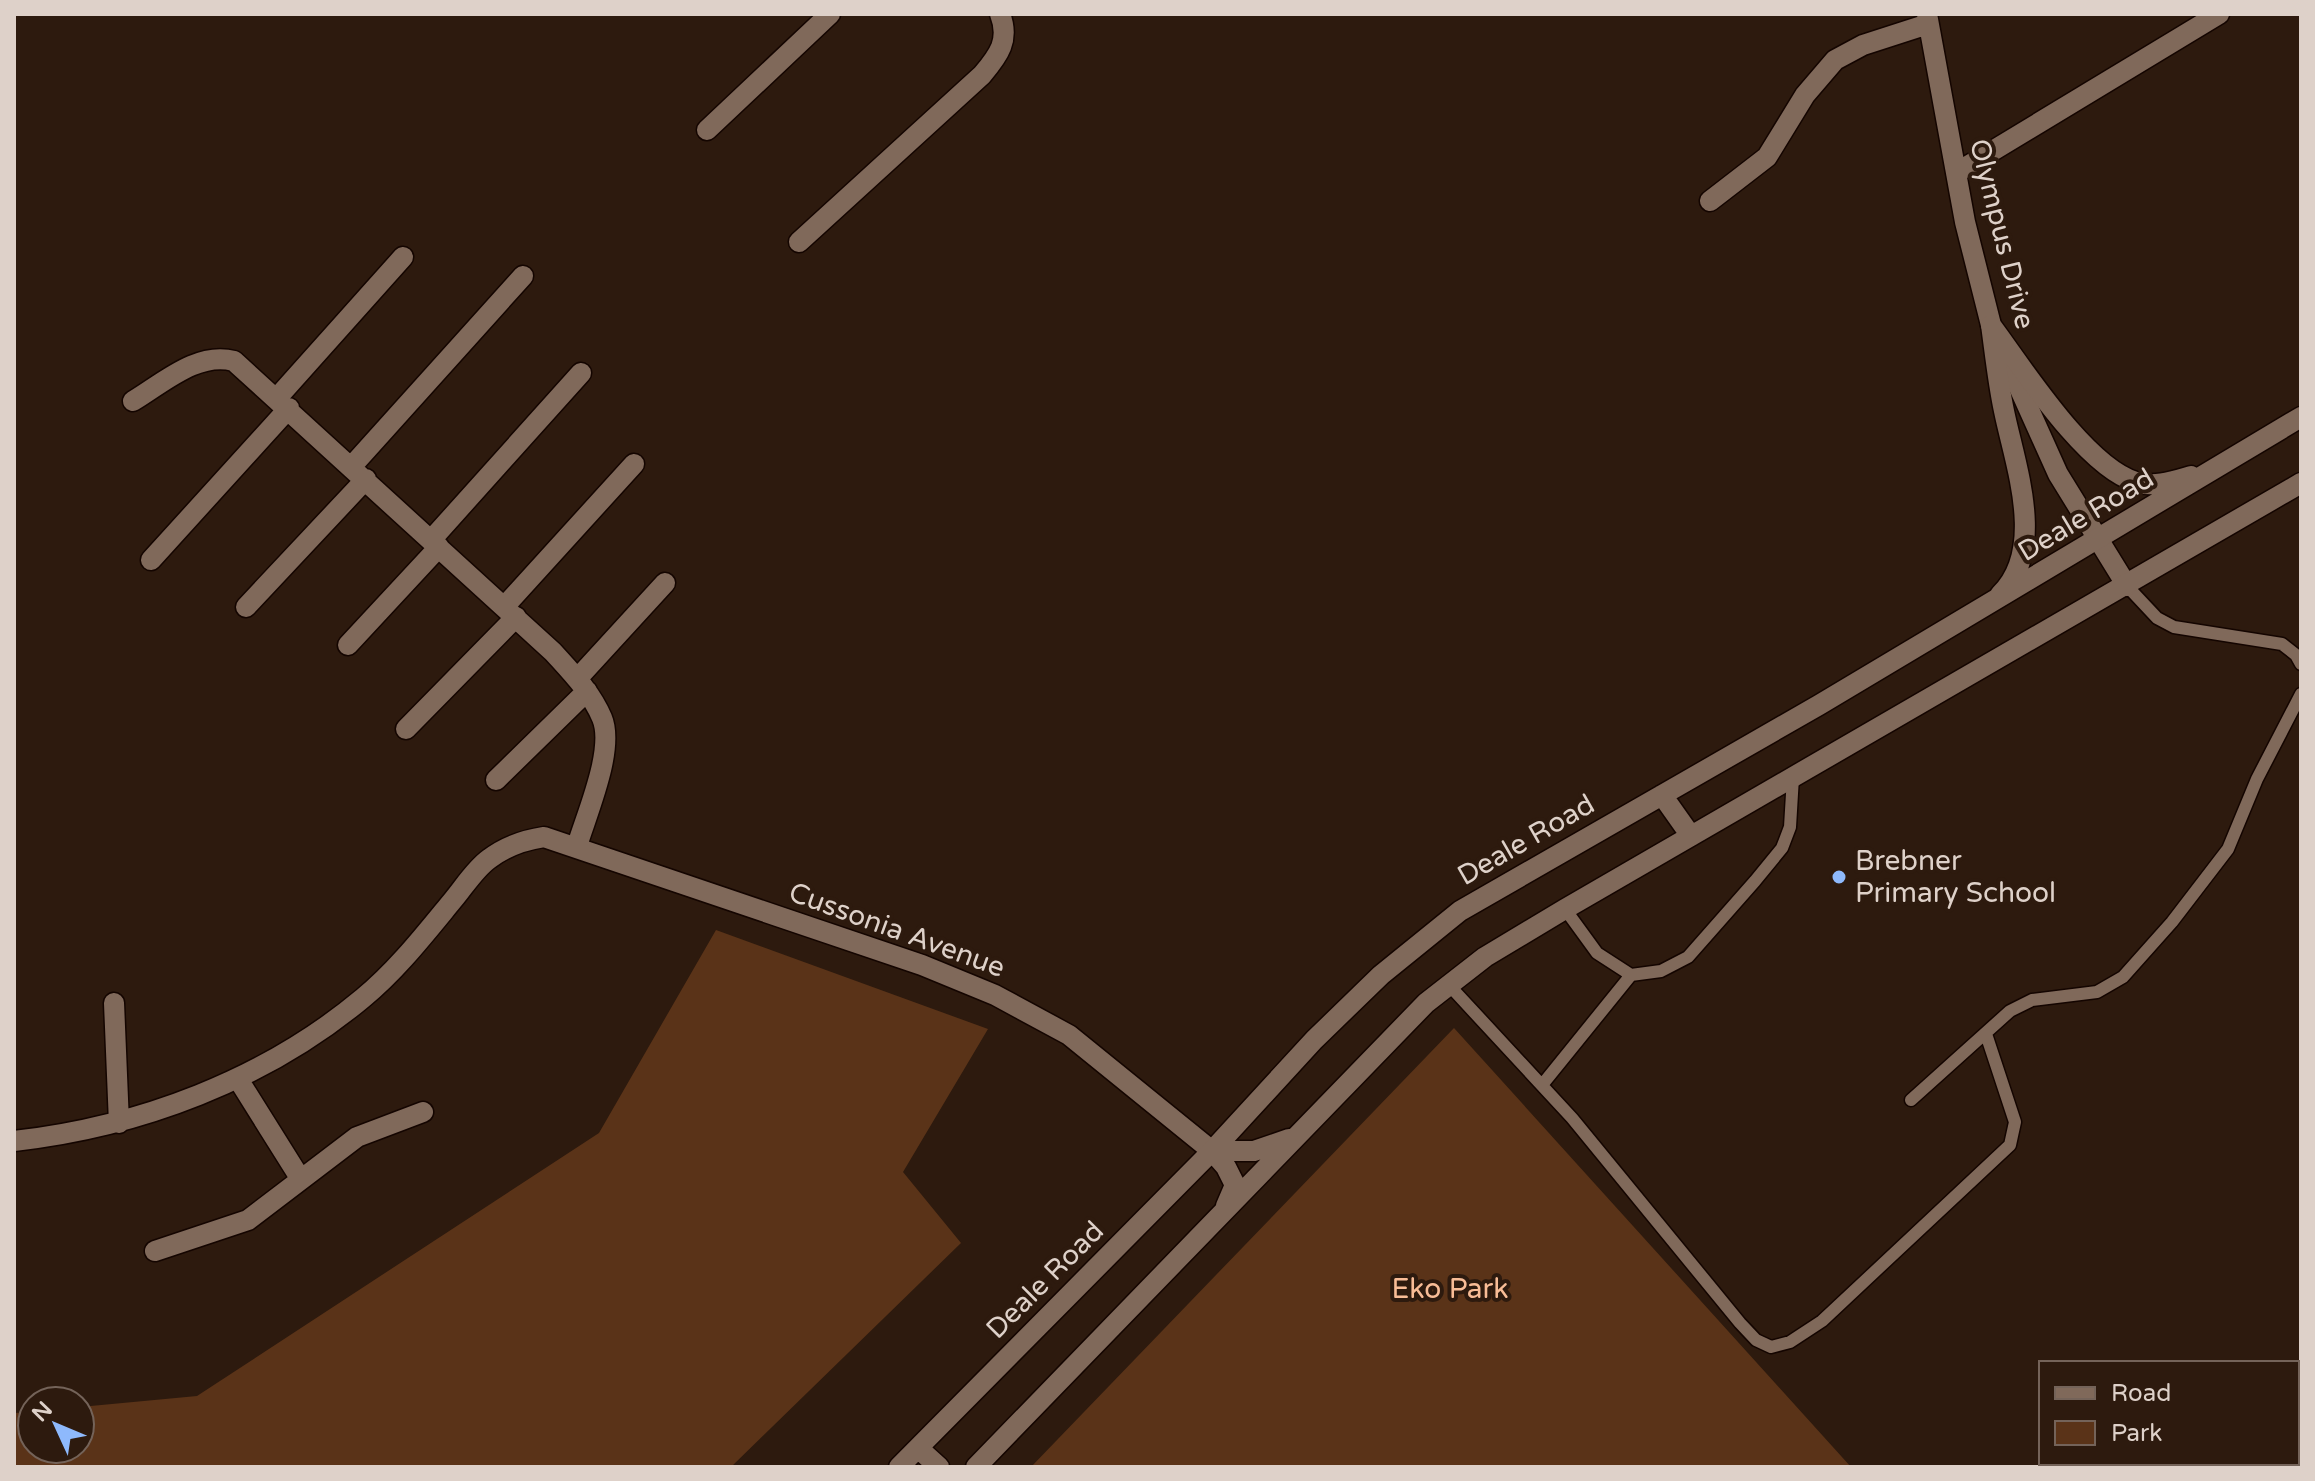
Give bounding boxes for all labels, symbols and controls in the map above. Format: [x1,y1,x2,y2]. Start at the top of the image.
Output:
street label: Olympus Drive [1962,135,2042,333]
street label: Deale Road [2012,461,2160,569]
street label: Deale Road [1451,787,1601,893]
place label: Brebner Primary School [1855,844,2056,910]
marker: Brebner Primary School [1830,868,1848,886]
street label: Cussonia Avenue [784,875,1010,985]
street label: Deale Road [979,1214,1111,1346]
park label: Eko Park [1392,1272,1509,1306]
legend [2039,1361,2299,1465]
text: Road [2111,1379,2171,1408]
north arrow [16,1385,96,1465]
text: N [27,1396,58,1427]
text: Park [2111,1419,2162,1448]

